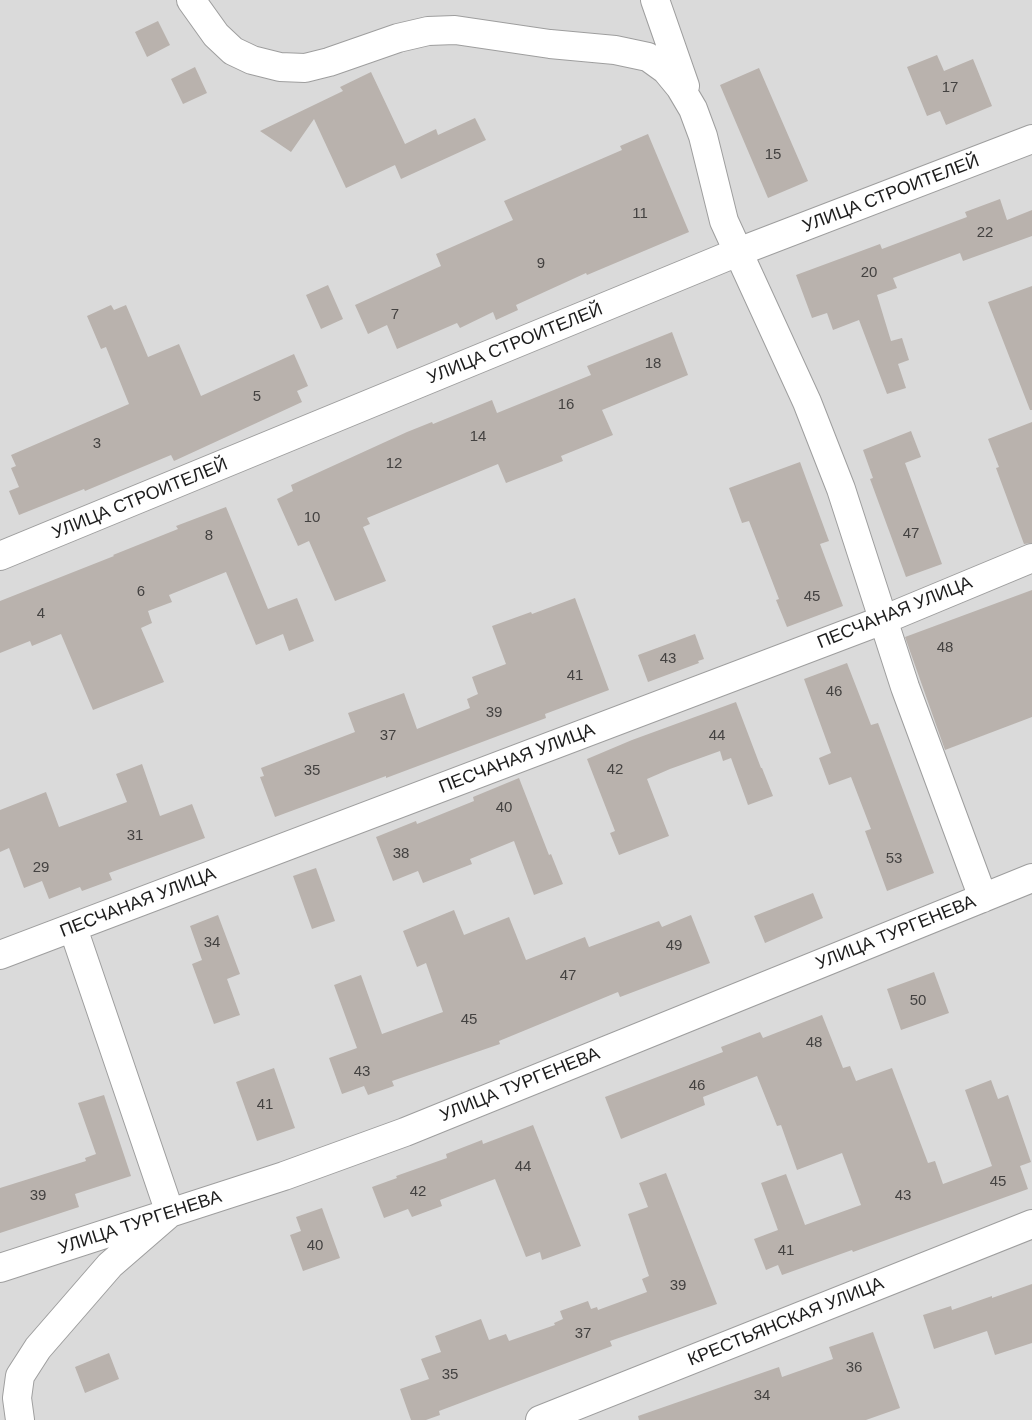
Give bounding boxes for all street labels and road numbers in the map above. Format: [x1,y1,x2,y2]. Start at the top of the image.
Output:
street label: УЛИЦА СТРОИТЕЛЕЙ [800,150,982,238]
street label: УЛИЦА СТРОИТЕЛЕЙ [424,299,606,389]
street label: УЛИЦА СТРОИТЕЛЕЙ [49,454,231,544]
street label: ПЕСЧАНАЯ УЛИЦА [814,572,976,654]
street label: ПЕСЧАНАЯ УЛИЦА [436,719,598,799]
street label: ПЕСЧАНАЯ УЛИЦА [57,863,219,943]
street label: УЛИЦА ТУРГЕНЕВА [813,891,979,975]
street label: УЛИЦА ТУРГЕНЕВА [437,1043,603,1127]
street label: УЛИЦА ТУРГЕНЕВА [56,1186,224,1260]
street label: КРЕСТЬЯНСКАЯ УЛИЦА [685,1273,887,1371]

